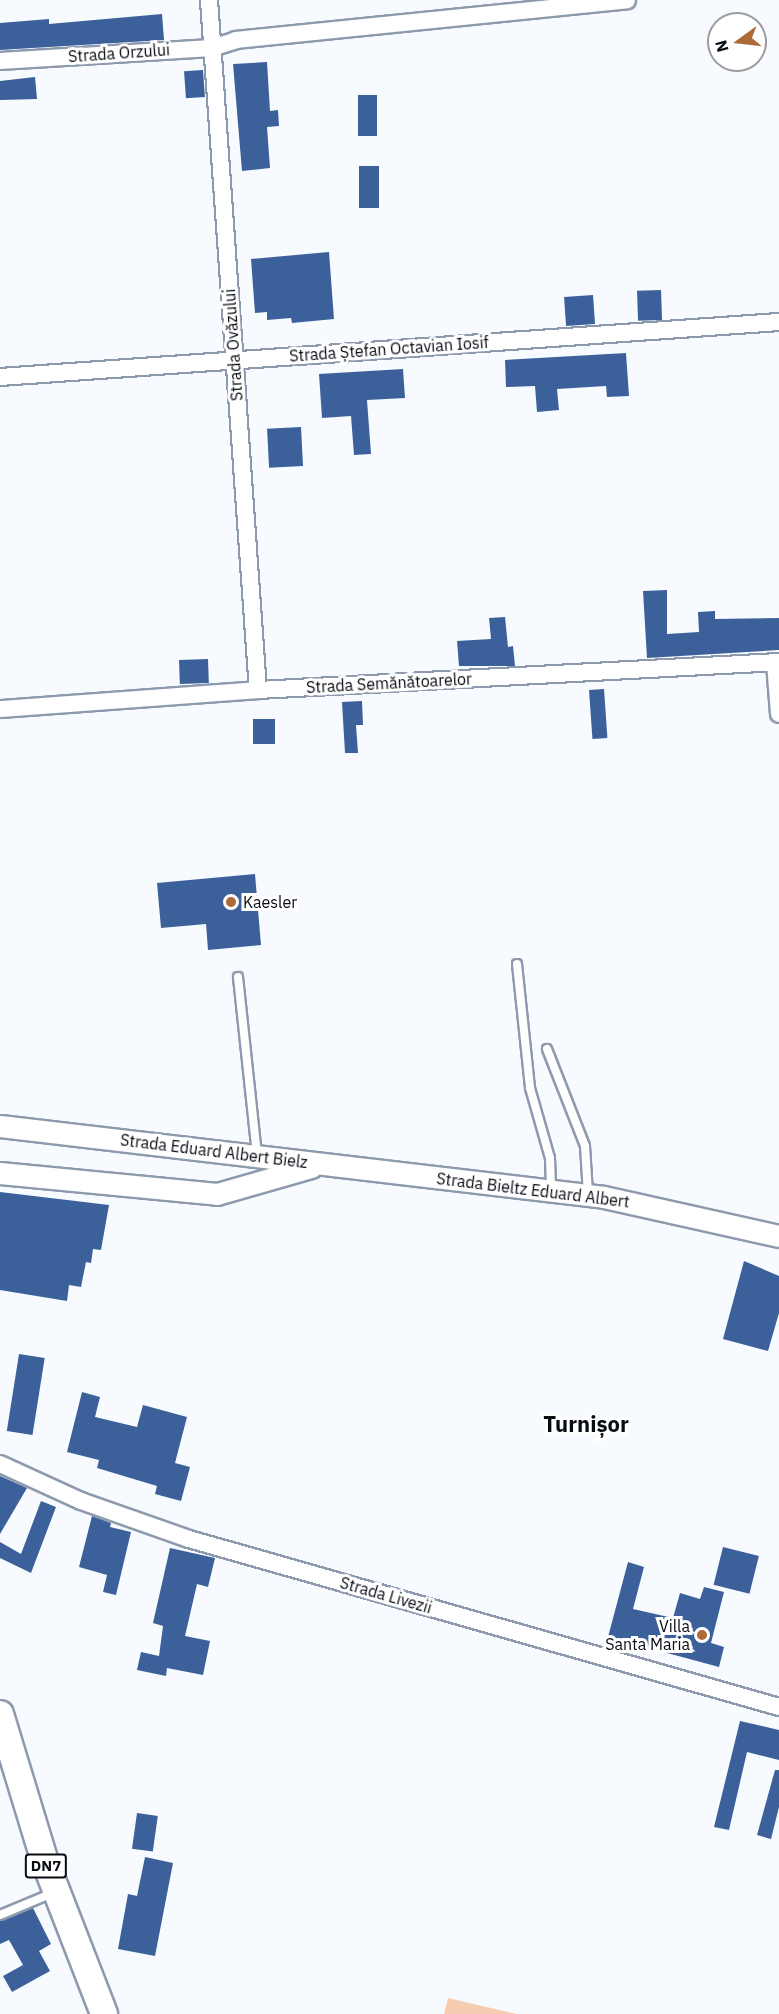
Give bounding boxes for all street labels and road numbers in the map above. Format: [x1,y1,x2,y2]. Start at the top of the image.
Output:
street label: Strada Orzului [67,40,171,66]
street label: Strada Ovăzului [220,288,246,402]
street label: Strada Ștefan Octavian Iosif [289,332,489,366]
street label: Strada Semănătoarelor [306,669,472,697]
street label: Strada Eduard Albert Bielz [119,1130,309,1172]
street label: Strada Bieltz Eduard Albert [435,1169,631,1211]
street label: Strada Livezii [338,1573,434,1617]
road number: DN7 [24,1854,68,1878]

